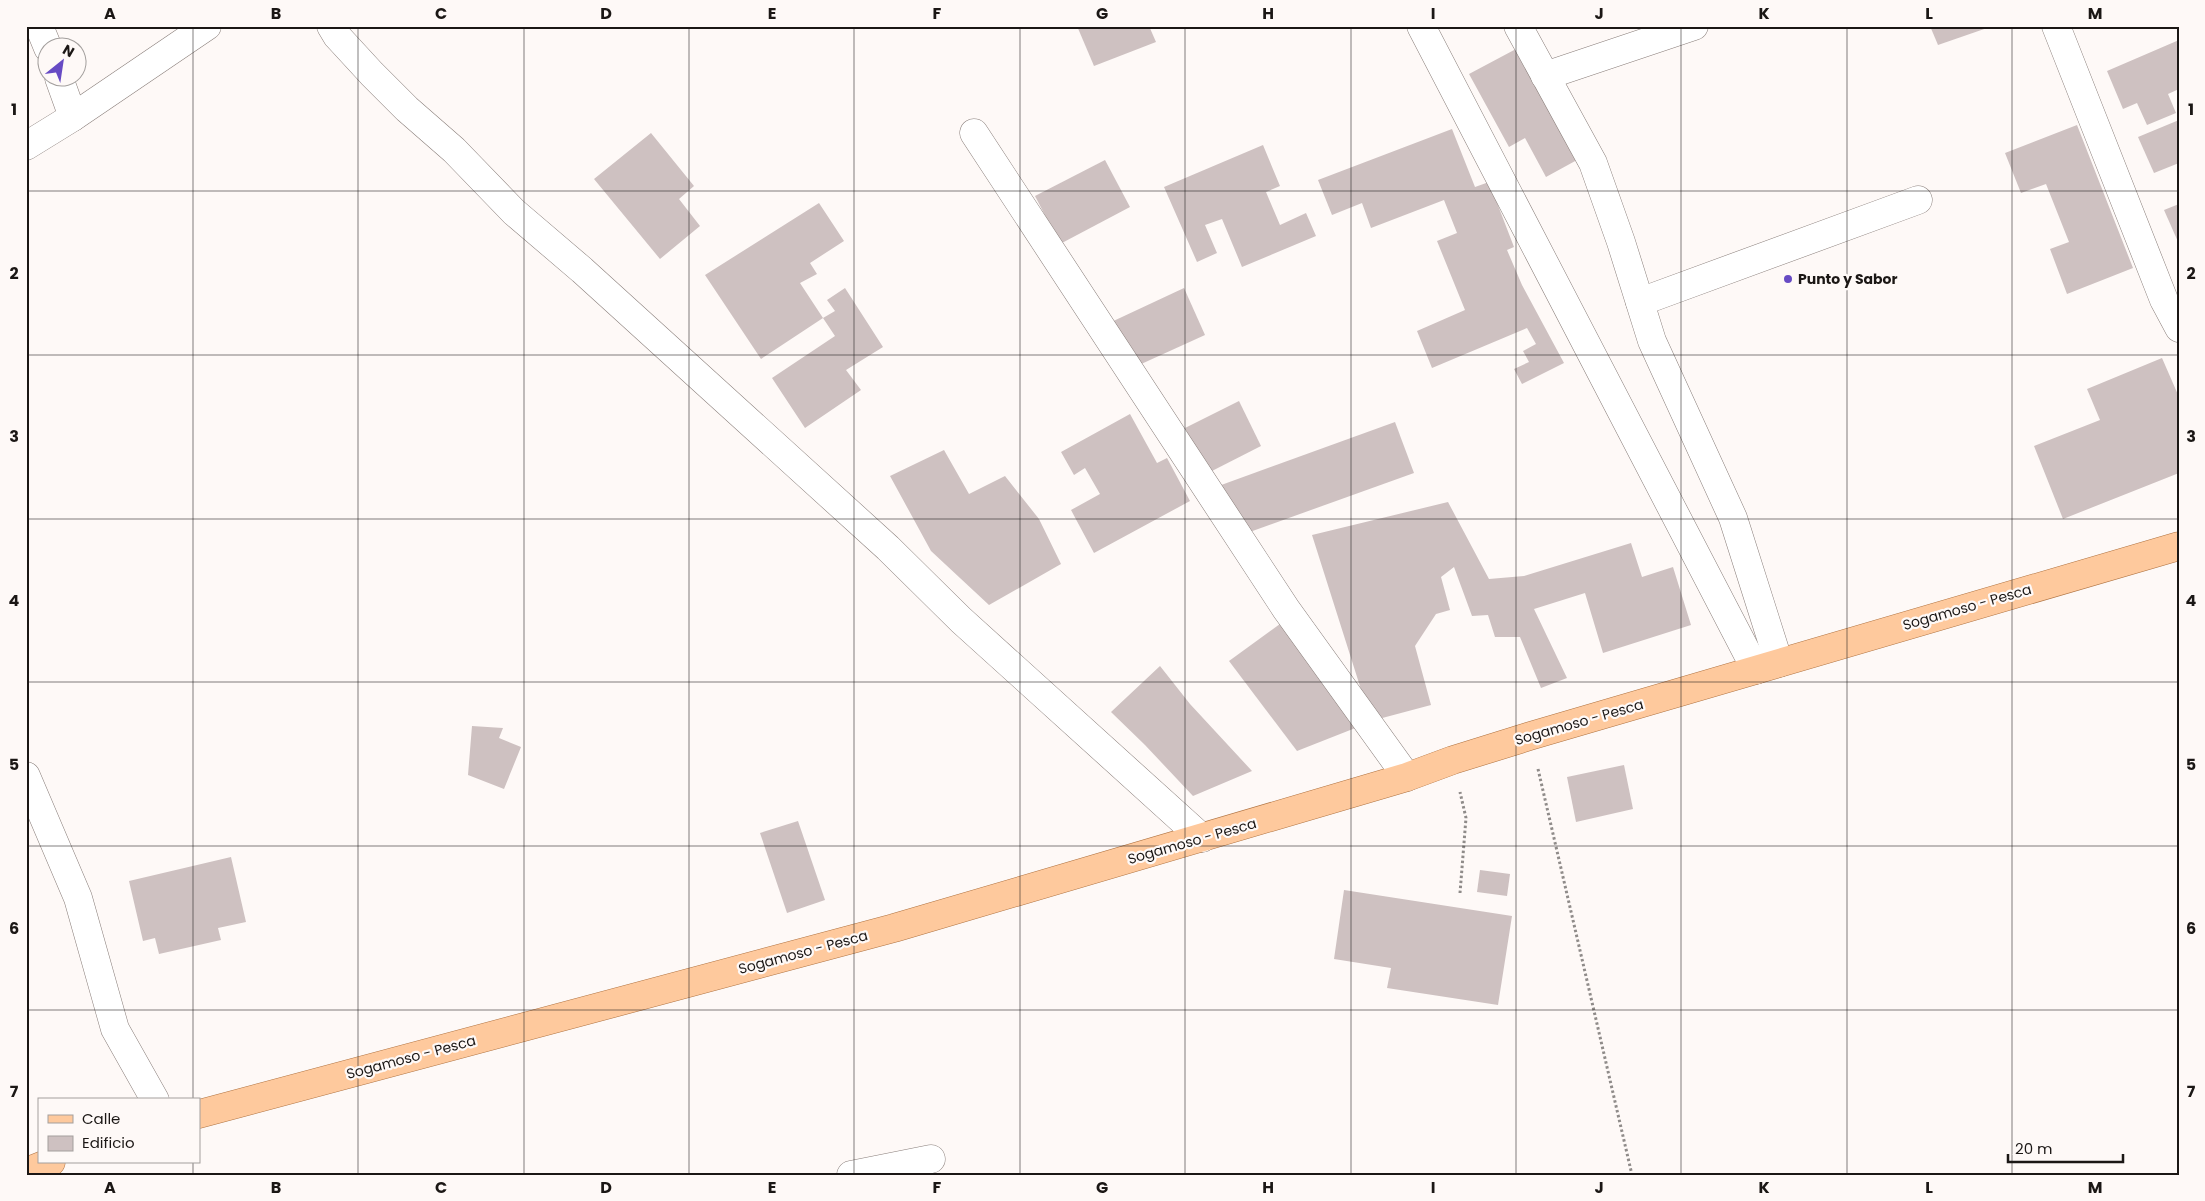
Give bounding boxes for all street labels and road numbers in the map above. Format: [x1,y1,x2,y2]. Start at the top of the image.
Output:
street label: Sogamoso - Pesca [1900,579,2034,635]
street label: Sogamoso - Pesca [1512,694,1646,750]
street label: Sogamoso - Pesca [1125,813,1259,869]
street label: Sogamoso - Pesca [736,925,870,979]
street label: Sogamoso - Pesca [344,1030,478,1084]

